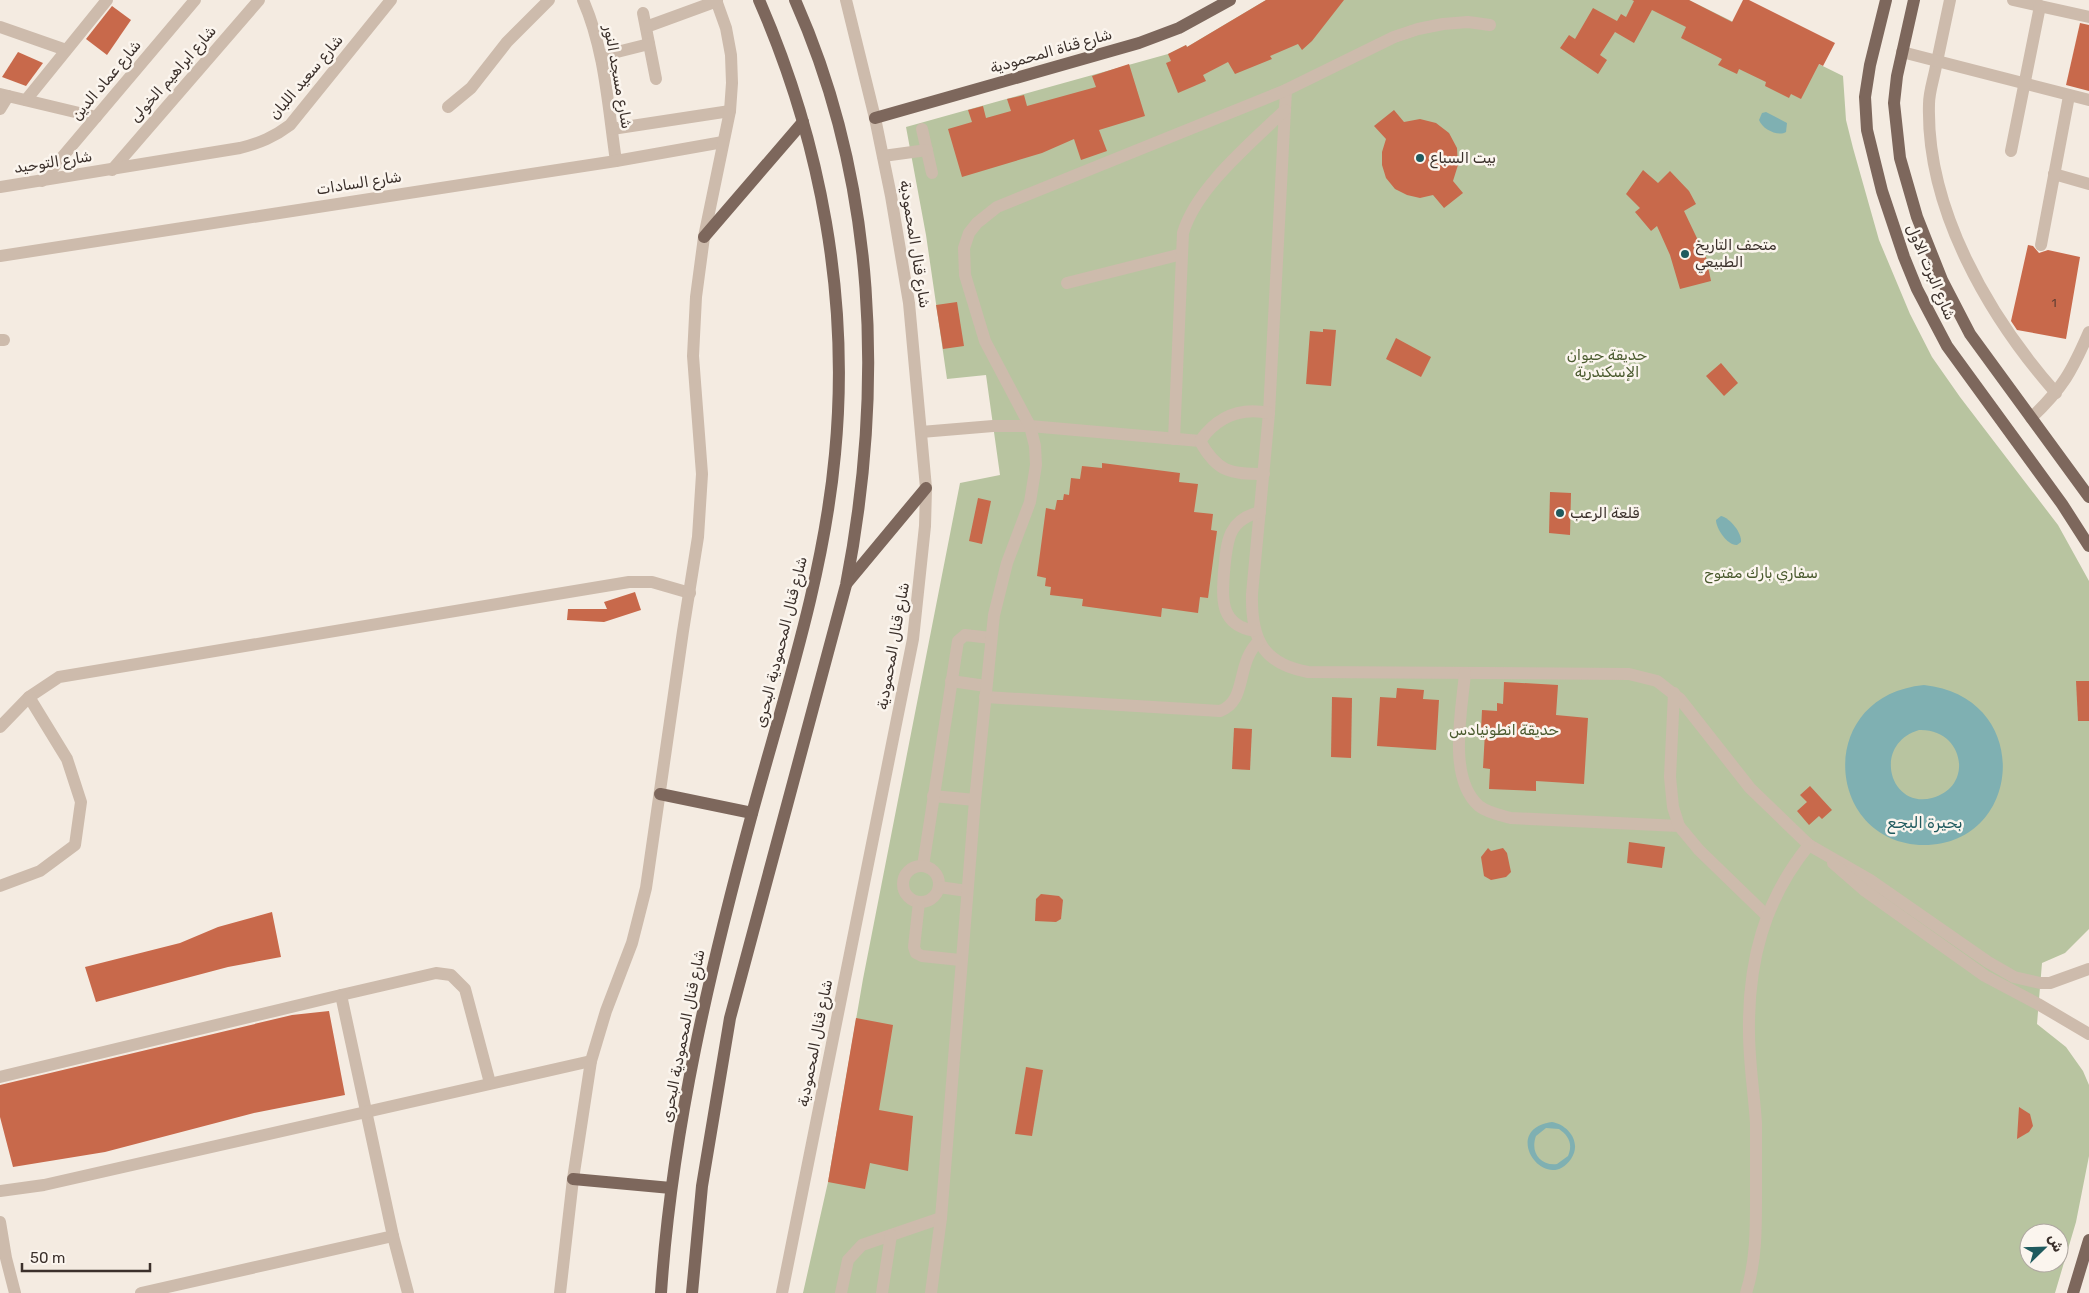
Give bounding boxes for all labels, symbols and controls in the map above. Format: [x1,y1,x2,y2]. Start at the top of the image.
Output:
street label: شارع ابراهيم الخولى [126,22,221,127]
street label: شارع مسجد النور [598,23,636,130]
street label: شارع قناة المحمودية [988,25,1115,79]
street label: شارع سعيد اللبان [265,31,348,124]
street label: شارع عماد الدين [67,36,146,125]
street label: شارع التوحيد [13,147,94,179]
place label: بيت السباع [1430,149,1496,169]
marker: بيت السباع [1414,152,1426,164]
street label: شارع السادات [315,167,403,201]
street label: شارع قنال المحمودية [894,179,934,310]
street label: شارع البرت الاول [1901,221,1959,323]
place label: متحف التاريخ الطبيعي [1695,236,1776,274]
marker: متحف التاريخ الطبيعي [1679,248,1691,260]
house number: 1 [2051,296,2057,310]
park label: حديقة حيوان الإسكندرية [1567,346,1647,381]
place label: قلعة الرعب [1570,504,1639,522]
marker: قلعة الرعب [1554,507,1566,519]
street label: شارع قنال المحمودية البحرى [751,554,813,730]
park label: سفاري بارك مفتوح [1704,564,1818,584]
street label: شارع قنال المحمودية [873,581,915,712]
park label: حديقة انطونيادس [1449,721,1559,739]
water label: بحيرة البجع [1887,813,1963,834]
street label: شارع قنال المحمودية البحرى [657,948,711,1124]
street label: شارع قنال المحمودية [794,978,838,1109]
north arrow [2019,1223,2069,1273]
text: ش [2044,1232,2067,1255]
scale bar [22,1240,150,1272]
text: 50 m [30,1249,65,1267]

